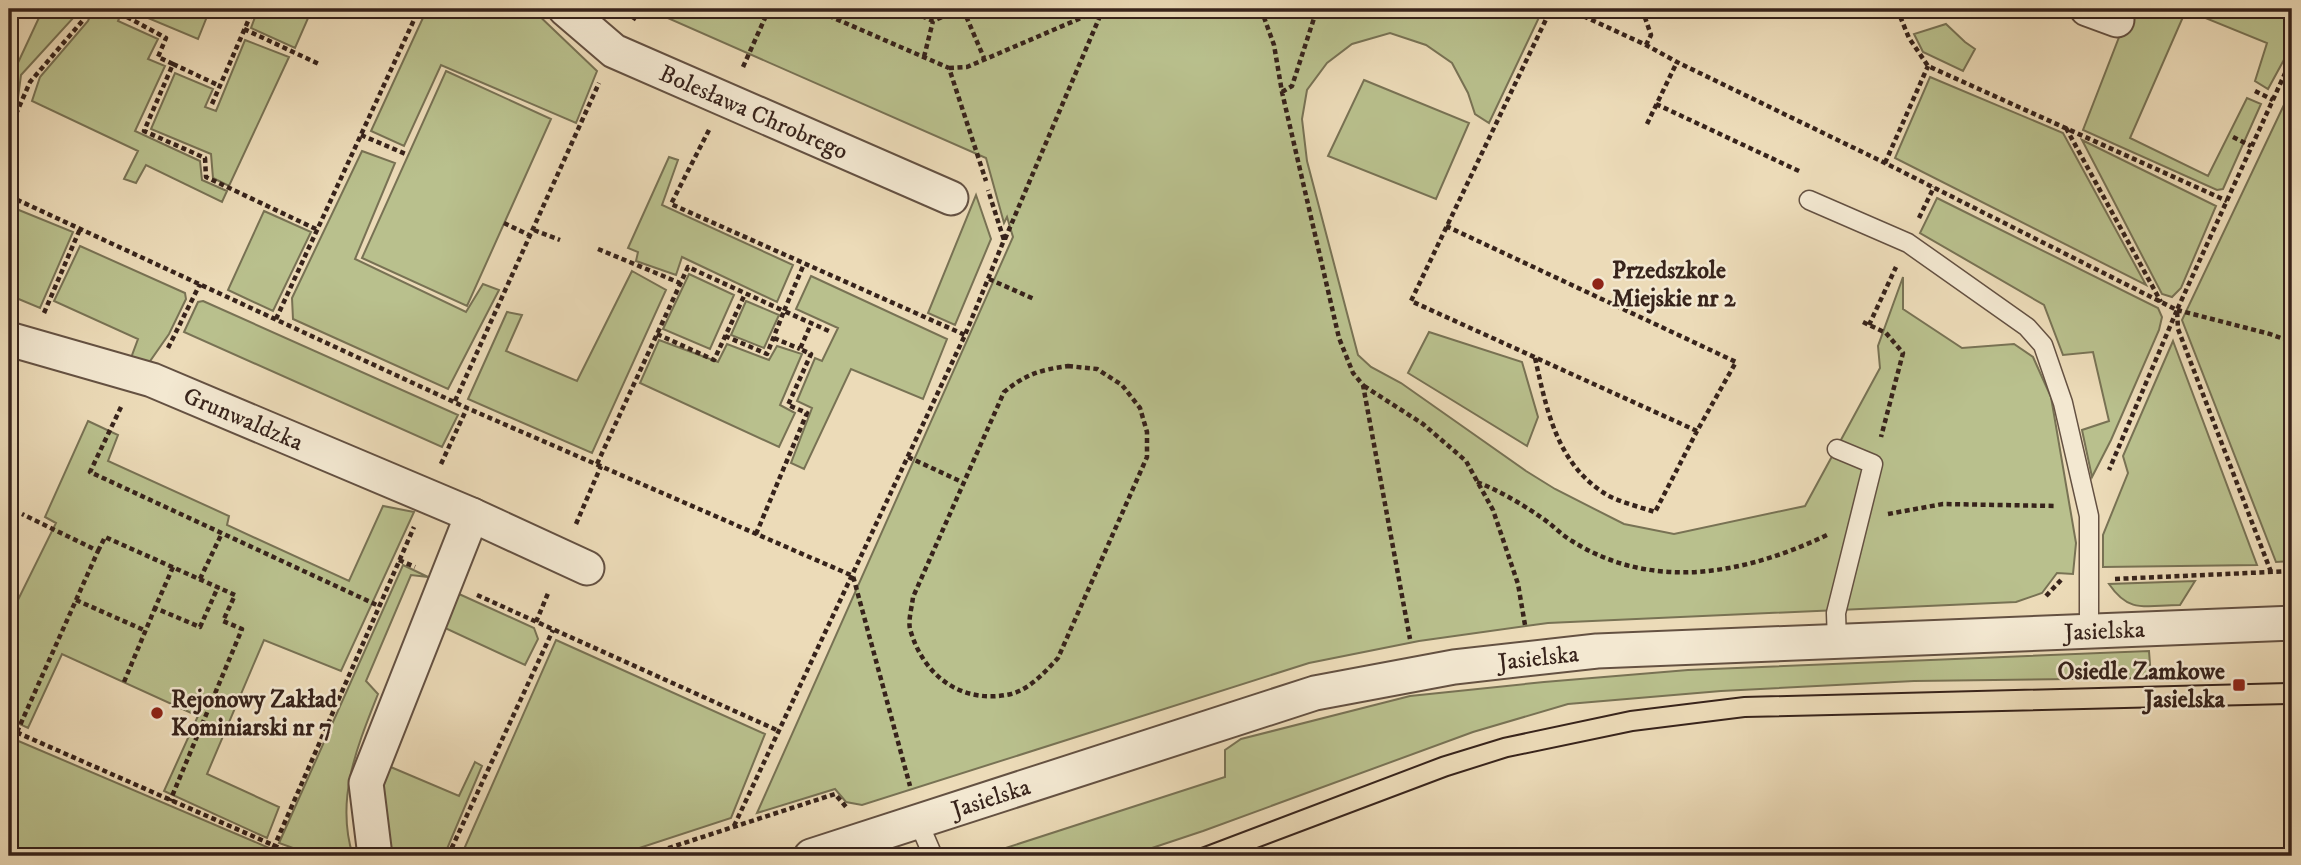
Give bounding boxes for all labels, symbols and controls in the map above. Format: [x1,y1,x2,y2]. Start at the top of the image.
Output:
street label: Bolesława Chrobrego [655,59,852,167]
place label: Przedszkole Miejskie nr 2 [1612,256,1737,314]
marker: Przedszkole Miejskie nr 2 [1590,276,1606,292]
street label: Grunwaldzka [179,381,308,458]
street label: Jasielska [2062,615,2146,648]
street label: Jasielska [1495,639,1581,678]
place label: Osiedle Zamkowe Jasielska [2057,657,2226,715]
marker: Osiedle Zamkowe Jasielska [2231,677,2247,693]
place label: Rejonowy Zakład Kominiarski nr 7 [171,685,338,743]
marker: Rejonowy Zakład Kominiarski nr 7 [149,705,165,721]
street label: Jasielska [946,772,1035,826]

